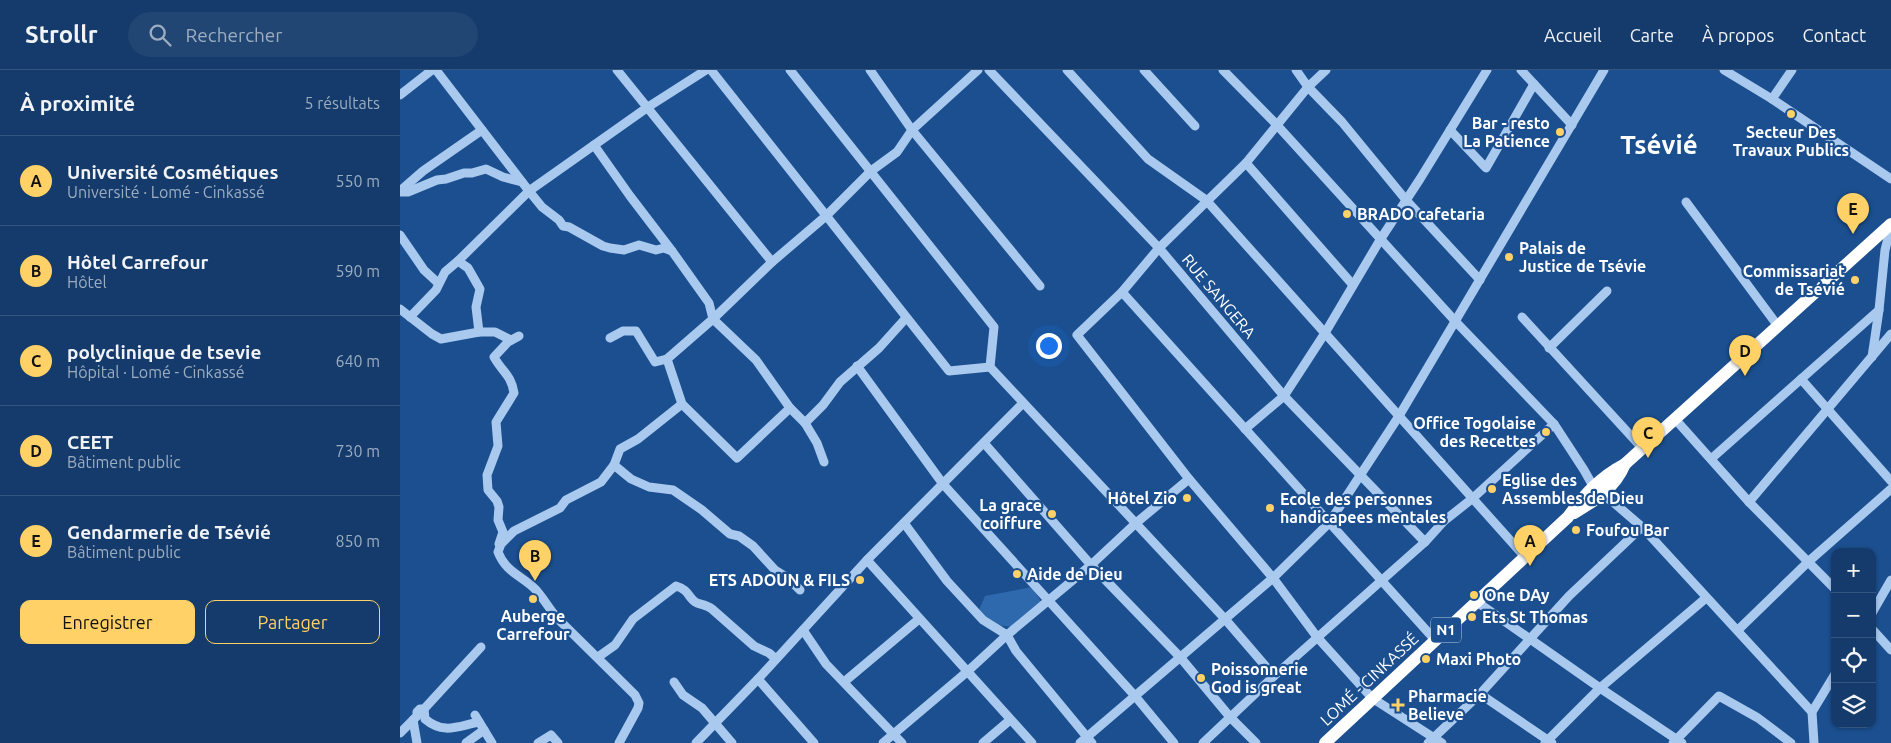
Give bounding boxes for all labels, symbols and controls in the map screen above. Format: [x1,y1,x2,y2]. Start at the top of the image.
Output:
search box [128,12,478,57]
text: Strollr [25,21,98,48]
icon: search [146,21,174,49]
text: Rechercher [186,24,283,46]
text: Accueil [1544,25,1602,45]
text: Carte [1630,25,1674,45]
text: À propos [1702,25,1774,45]
text: Contact [1802,25,1866,45]
text: À proximité [20,91,135,115]
text: 5 résultats [304,94,380,112]
marker: Secteur Des Travaux Publics [1785,108,1797,120]
place label: Bar - resto La Patience [1463,114,1550,150]
place label: Secteur Des Travaux Publics [1733,123,1849,159]
marker: Bar - resto La Patience [1554,126,1566,138]
district label: Tsévié [1620,130,1698,159]
text: Université Cosmétiques [67,161,278,183]
text: A [30,172,42,190]
text: 550 m [335,172,380,190]
text: Université · Lomé - Cinkassé [67,183,265,201]
pin: E [1837,193,1869,234]
place label: BRADO cafetaria [1357,205,1485,223]
marker: BRADO cafetaria [1341,208,1353,220]
place label: Palais de Justice de Tsévie [1519,239,1646,275]
street label: RUE SANGERA [1179,250,1260,342]
text: Hôtel Carrefour [67,251,208,273]
marker: Palais de Justice de Tsévie [1503,251,1515,263]
text: B [31,262,41,280]
text: 590 m [335,262,380,280]
place label: Commissariat de Tsévié [1743,262,1845,298]
text: Hôtel [67,273,107,291]
marker: Commissariat de Tsévié [1849,274,1861,286]
your location [1036,333,1062,359]
pin: D [1729,335,1761,376]
text: polyclinique de tsevie [67,341,261,363]
text: C [31,352,41,370]
text: 640 m [335,352,380,370]
text: Hôpital · Lomé - Cinkassé [67,363,245,381]
place label: Office Togolaise des Recettes [1413,414,1536,450]
pin: C [1632,417,1664,458]
marker: Office Togolaise des Recettes [1540,426,1552,438]
text: CEET [67,431,113,453]
text: D [30,442,42,460]
text: 730 m [335,442,380,460]
text: Bâtiment public [67,453,181,471]
place label: Eglise des Assembles de Dieu [1502,471,1644,507]
marker: Eglise des Assembles de Dieu [1486,483,1498,495]
place label: Hôtel Zio [1107,489,1177,507]
place label: Ecole des personnes handicapees mentales [1280,490,1446,526]
marker: Hôtel Zio [1181,492,1193,504]
place label: La grace coiffure [979,496,1042,532]
marker: Ecole des personnes handicapees mentales [1264,502,1276,514]
marker: La grace coiffure [1046,508,1058,520]
text: Gendarmerie de Tsévié [67,521,271,543]
place label: Foufou Bar [1586,521,1669,539]
marker: Foufou Bar [1570,524,1582,536]
pin: A [1514,525,1546,566]
text: E [31,532,41,550]
text: 850 m [335,532,380,550]
pin: B [519,540,551,581]
text: Bâtiment public [67,543,181,561]
map controls [1831,548,1876,728]
button: + [1831,548,1876,593]
place label: Aide de Dieu [1027,565,1123,583]
marker: Aide de Dieu [1011,568,1023,580]
place label: ETS ADOUN & FILS [709,571,850,589]
marker: ETS ADOUN & FILS [854,574,866,586]
place label: One DAy [1484,586,1550,604]
marker: One DAy [1468,589,1480,601]
marker: Auberge Carrefour [527,593,539,605]
button: − [1831,593,1876,638]
button: Enregistrer [20,600,195,644]
button: Partager [205,600,380,644]
place label: Auberge Carrefour [496,607,570,643]
place label: Ets St Thomas [1482,608,1588,626]
marker: Ets St Thomas [1466,611,1478,623]
road number: N1 [1431,618,1461,642]
street label: LOMÉ - CINKASSÉ [1315,628,1422,729]
button: locate [1831,638,1876,683]
place label: Maxi Photo [1436,650,1521,668]
marker: Maxi Photo [1420,653,1432,665]
place label: Poissonnerie God is great [1211,660,1308,696]
marker: Poissonnerie God is great [1195,672,1207,684]
button: layers [1831,683,1876,728]
place label: Pharmacie Believe [1408,687,1487,723]
marker: Pharmacie Believe [1392,699,1404,711]

